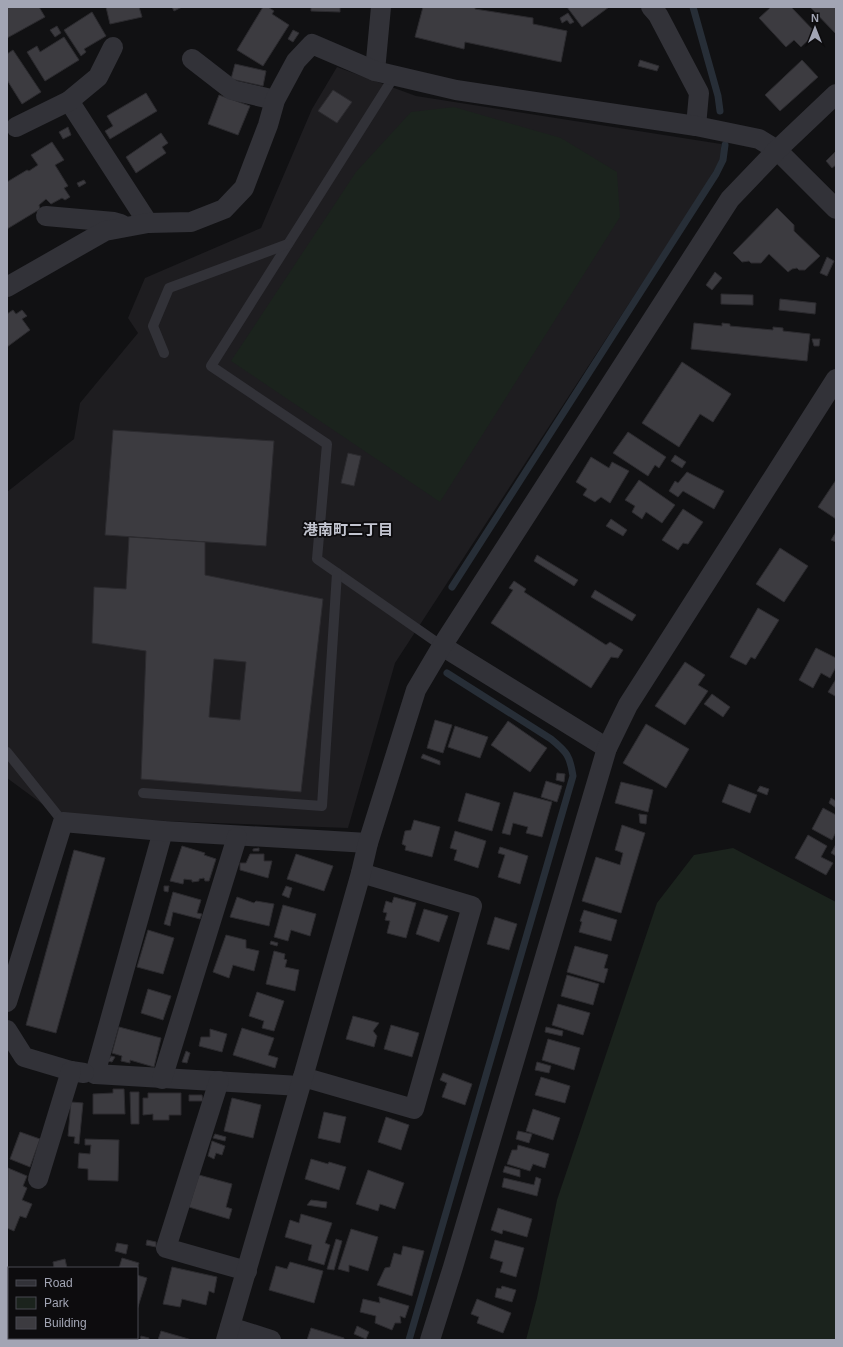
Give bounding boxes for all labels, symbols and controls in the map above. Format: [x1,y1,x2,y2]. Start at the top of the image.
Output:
north arrow [795,8,835,48]
text: N [811,12,819,24]
district label: 港南町二丁目 [303,521,393,538]
legend [8,1267,138,1339]
text: Road [44,1276,73,1290]
text: Park [44,1296,70,1310]
text: Building [44,1316,87,1330]

